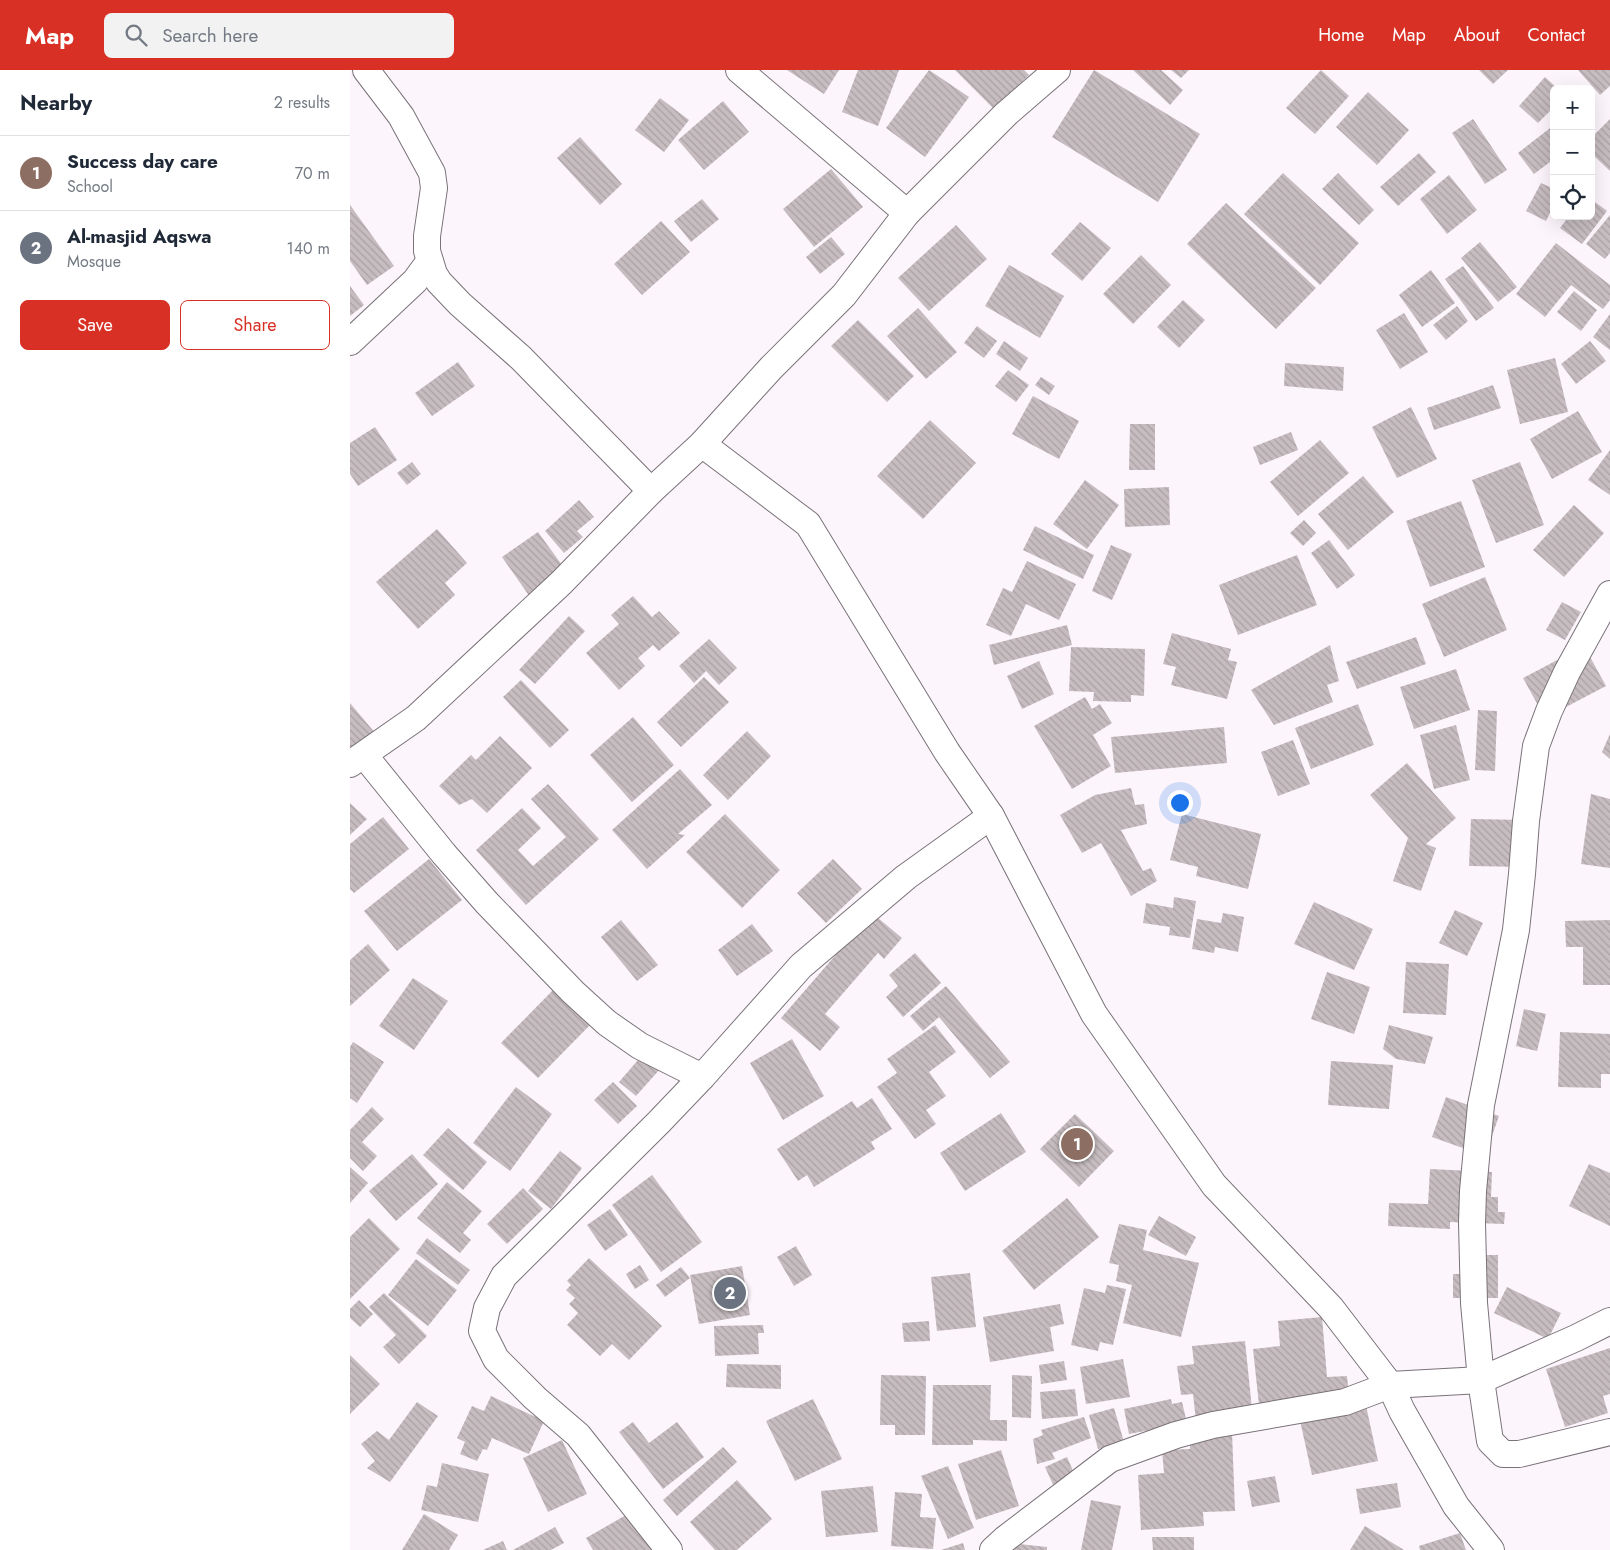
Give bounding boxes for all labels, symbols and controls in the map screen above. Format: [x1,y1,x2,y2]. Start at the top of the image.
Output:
search box [104,13,454,58]
text: Map [25,18,74,53]
icon: search [122,21,150,49]
text: Search here [162,22,258,49]
text: Home [1318,22,1364,48]
text: Map [1392,22,1426,48]
text: About [1454,22,1499,48]
text: Contact [1527,22,1585,48]
map controls [1550,85,1595,220]
button: + [1550,85,1595,130]
text: Nearby [20,88,92,118]
text: 2 results [274,91,330,114]
button: − [1550,130,1595,175]
text: Success day care [67,148,218,175]
text: 1 [32,162,40,185]
text: 70 m [295,162,330,185]
text: School [67,175,113,198]
button: locate [1550,175,1595,220]
text: Al-masjid Aqswa [67,223,212,250]
text: 2 [31,237,41,260]
text: 140 m [287,237,330,260]
text: Mosque [67,250,121,273]
button: Save [20,300,170,350]
button: Share [180,300,330,350]
your location [1167,790,1193,816]
pin: 1 [1061,1125,1093,1163]
pin: 2 [714,1274,746,1312]

